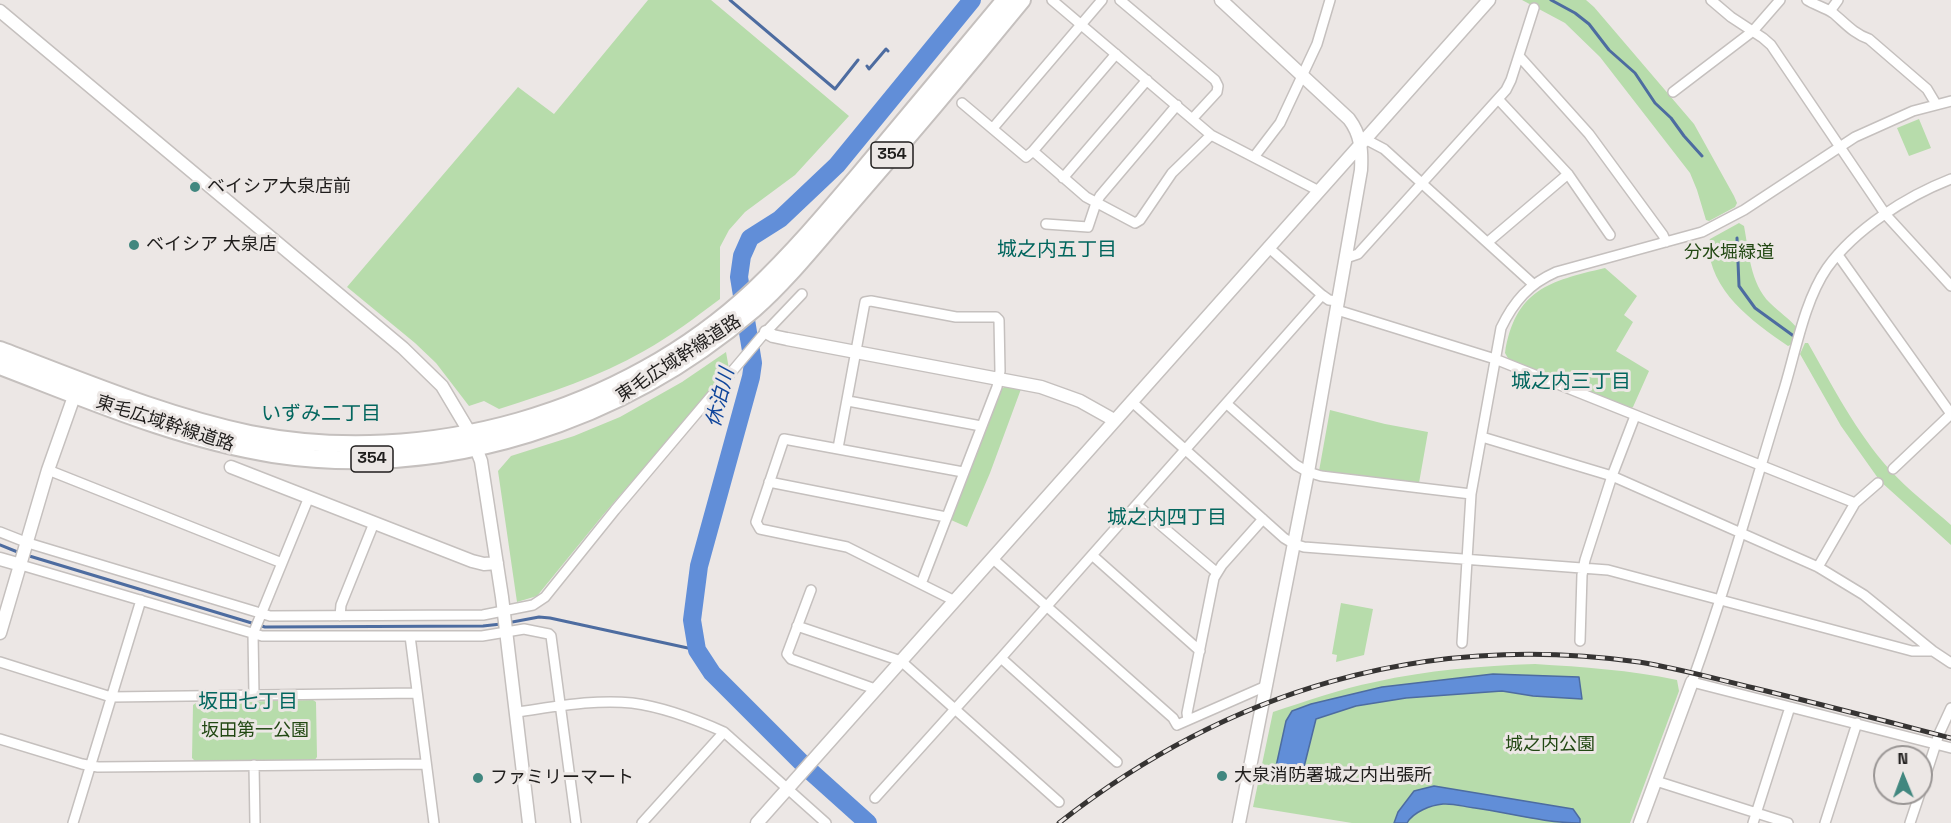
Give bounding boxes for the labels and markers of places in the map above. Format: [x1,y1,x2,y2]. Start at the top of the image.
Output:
place label: ベイシア大泉店前 [207,176,351,198]
marker: ベイシア大泉店前 [188,180,202,194]
place label: ベイシア 大泉店 [146,234,277,256]
marker: ベイシア 大泉店 [127,238,141,252]
place label: 大泉消防署城之内出張所 [1234,765,1432,787]
place label: ファミリーマート [490,767,634,789]
marker: 大泉消防署城之内出張所 [1215,769,1229,783]
marker: ファミリーマート [471,771,485,785]

